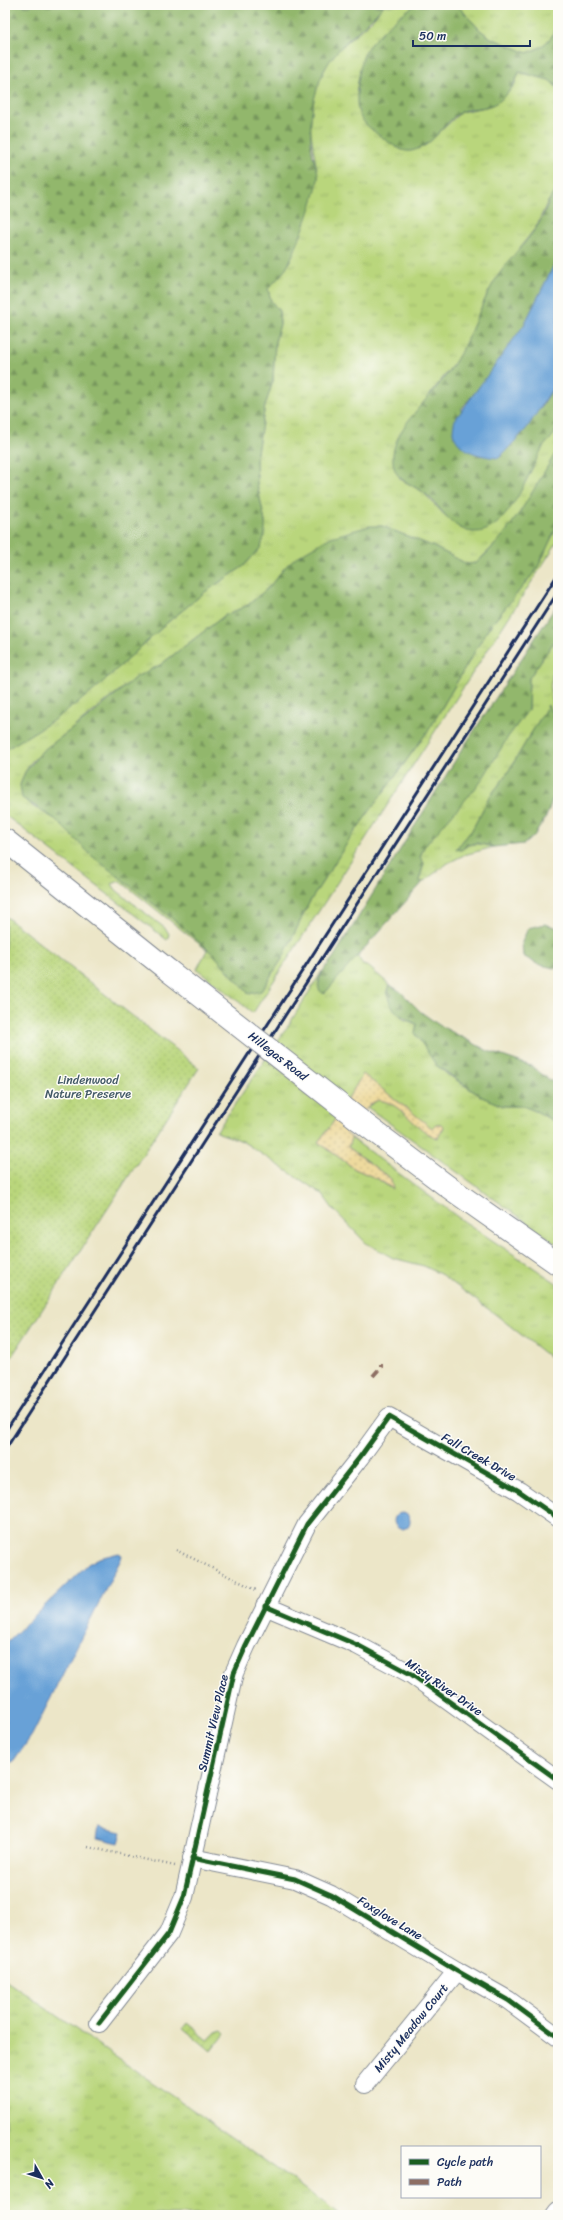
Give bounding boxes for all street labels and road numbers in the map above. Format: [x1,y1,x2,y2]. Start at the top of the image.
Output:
street label: Hillegas Road [243,1025,313,1087]
street label: Fall Creek Drive [437,1427,521,1487]
street label: Misty River Drive [401,1652,487,1722]
street label: Summit View Place [191,1672,235,1774]
street label: Foxglove Lane [353,1890,427,1946]
street label: Misty Meadow Court [368,1978,454,2078]

